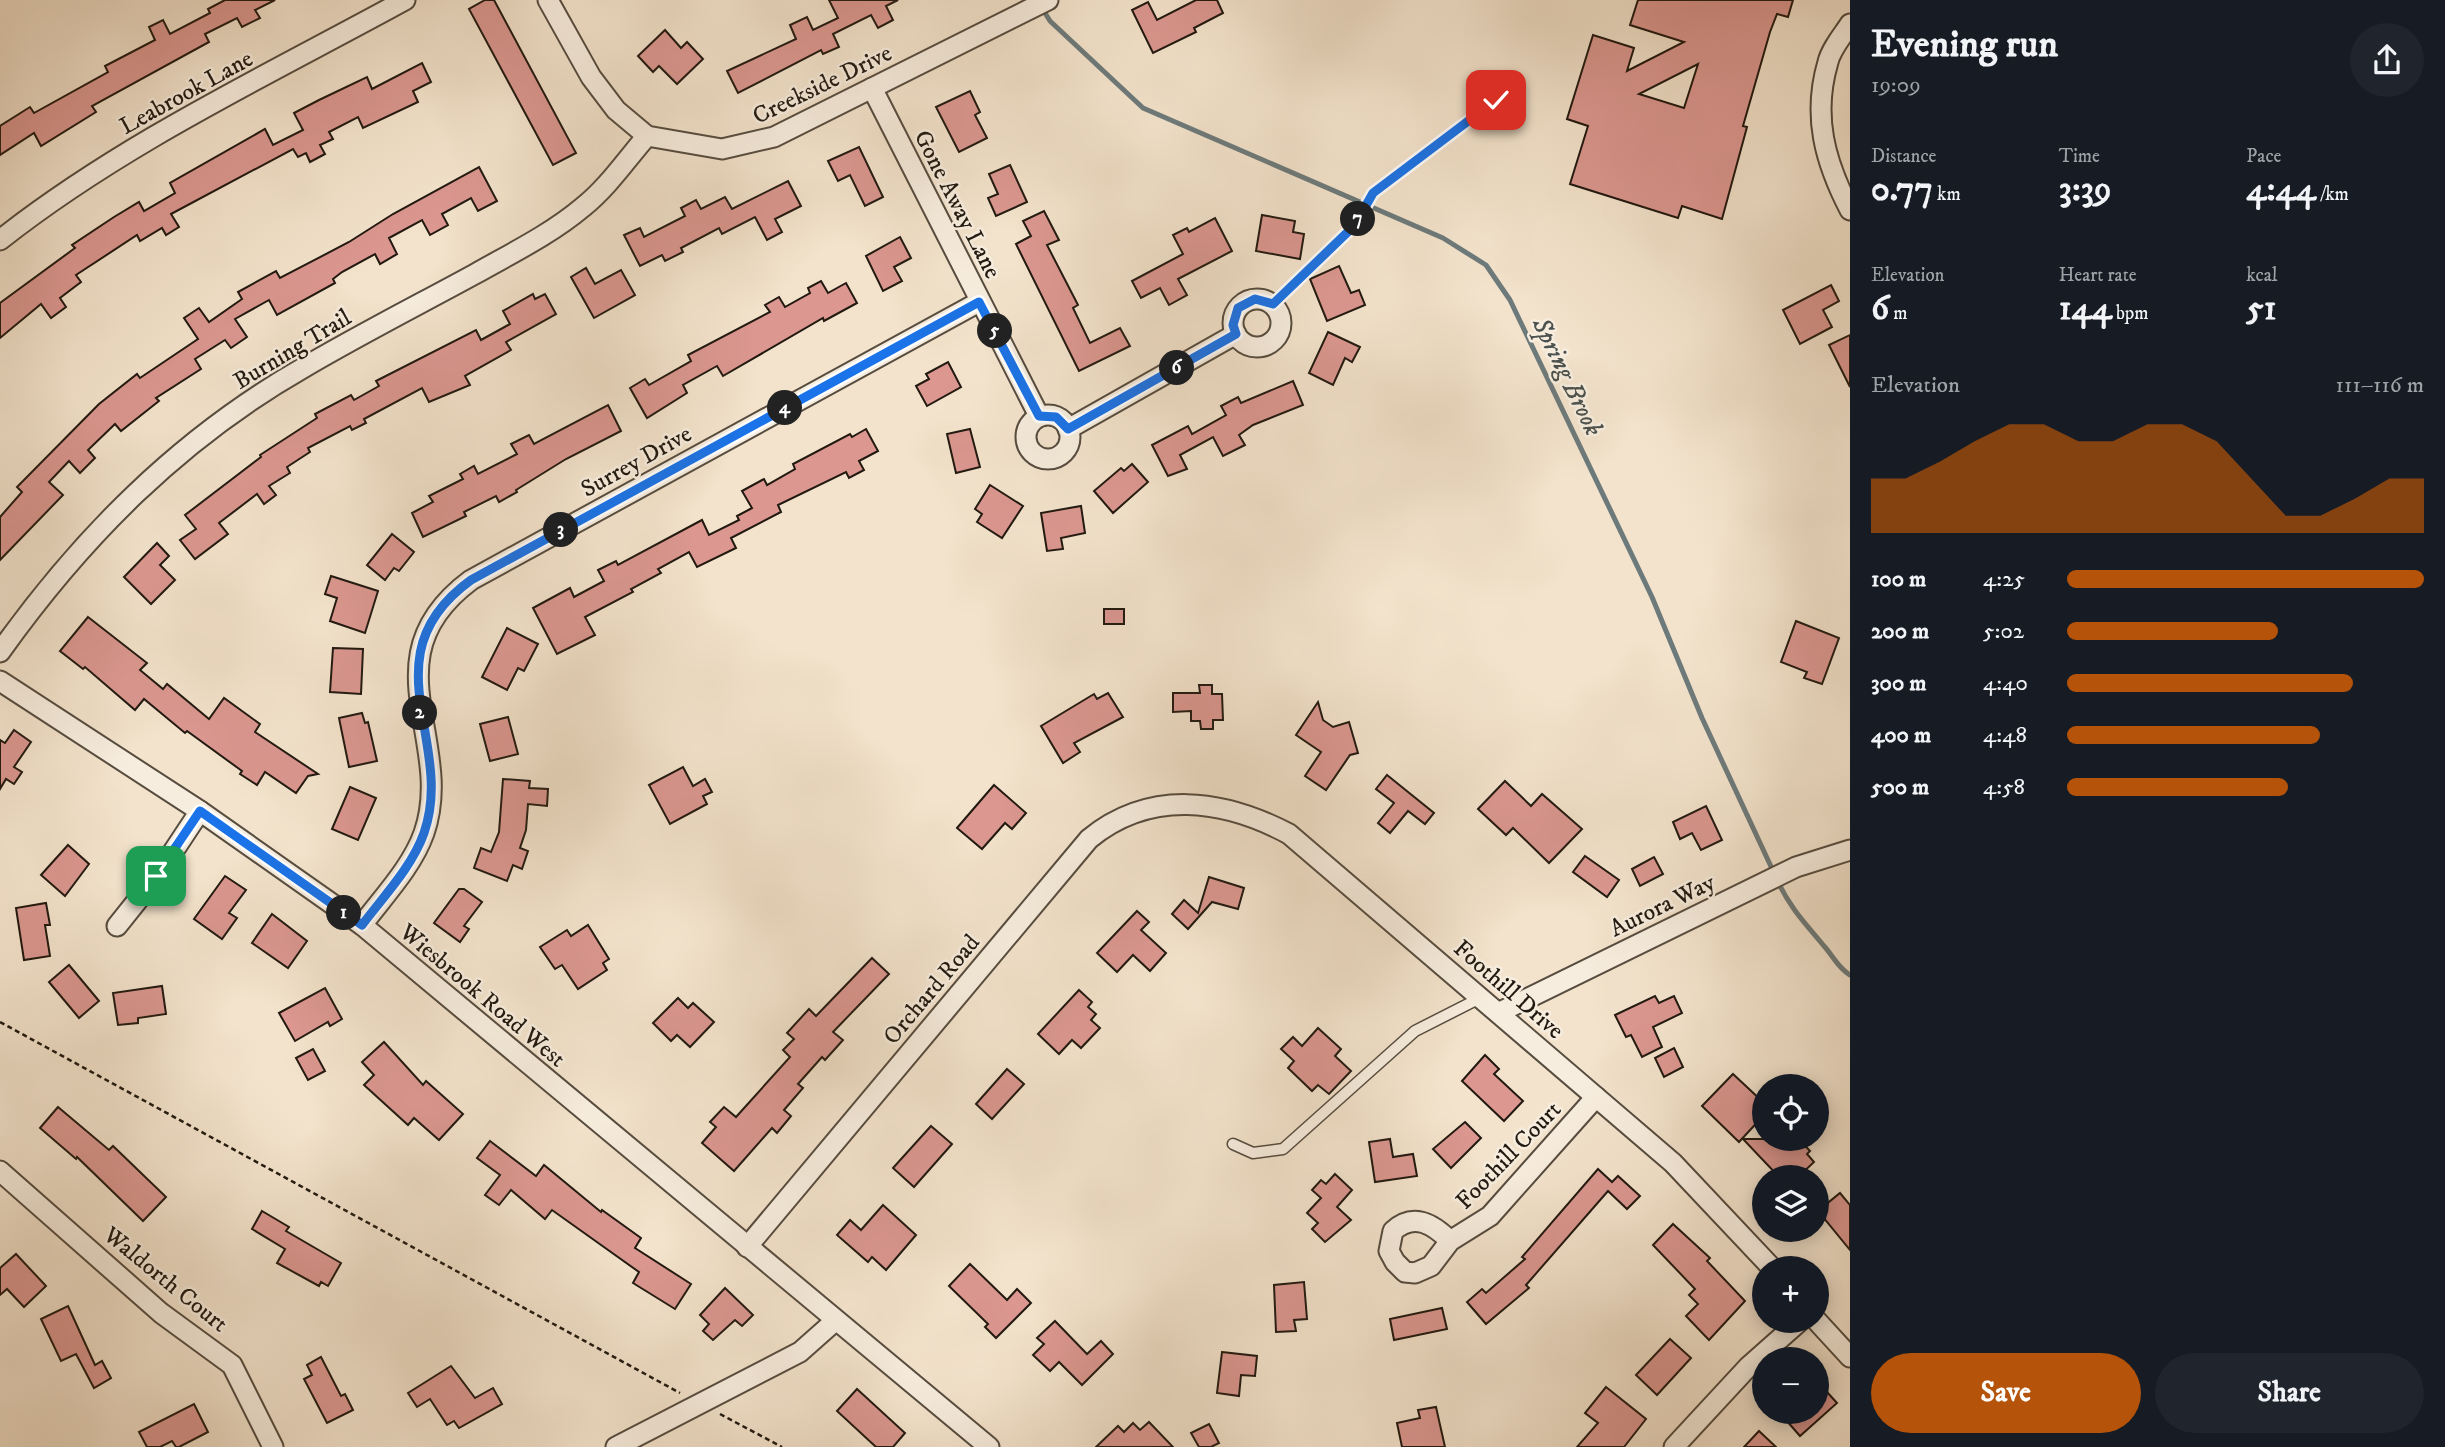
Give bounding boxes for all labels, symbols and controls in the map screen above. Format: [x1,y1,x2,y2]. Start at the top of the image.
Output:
text: Evening run [1871,21,2058,69]
button: share [2350,23,2424,97]
street label: Creekside Drive [748,38,897,132]
street label: Leabrook Lane [115,44,258,142]
pin [1466,70,1526,130]
text: 19:09 [1871,71,1921,100]
icon: check [1477,81,1515,119]
street label: Gone Away Lane [907,125,1007,284]
text: Distance [1871,145,1936,168]
text: Time [2059,145,2100,168]
text: Pace [2246,145,2281,168]
text: 0.77 [1871,168,1933,212]
text: 3:39 [2059,168,2111,212]
text: 4:44 [2246,168,2316,212]
text: km [1933,183,1961,206]
text: /km [2316,183,2349,206]
pin: 7 [1340,202,1376,236]
text: 7 [1352,207,1363,230]
text: Elevation [1871,264,1945,287]
text: Heart rate [2059,264,2137,287]
text: kcal [2246,264,2278,287]
text: 6 [1871,287,1889,331]
text: 144 [2059,287,2112,331]
text: 51 [2246,287,2277,331]
text: m [1889,302,1908,325]
text: bpm [2112,302,2149,325]
street label: Burning Trail [228,303,358,397]
water label: Spring Brook [1523,311,1610,441]
pin: 5 [978,314,1012,348]
text: 5 [990,319,999,342]
pin: 6 [1160,350,1194,386]
text: 6 [1172,356,1181,379]
text: Elevation [1871,371,1960,400]
text: 111–116 m [2336,371,2424,400]
pin: 4 [768,390,802,426]
text: 4 [779,396,790,419]
street label: Surrey Drive [576,419,697,505]
pin: 3 [544,512,578,548]
text: 3 [557,518,564,541]
text: 100 m [1871,565,1926,594]
text: 4:25 [1983,565,2025,594]
text: 200 m [1871,617,1929,646]
text: 5:02 [1983,617,2024,646]
text: 300 m [1871,669,1927,698]
text: 4:40 [1983,669,2028,698]
pin: 2 [402,696,438,730]
text: 2 [415,701,424,724]
text: 400 m [1871,721,1931,750]
text: 4:48 [1983,721,2027,750]
text: 500 m [1871,773,1929,802]
text: 4:58 [1983,773,2025,802]
pin [126,846,186,906]
icon: arrive [137,857,175,895]
street label: Aurora Way [1605,867,1721,944]
pin: 1 [326,895,362,930]
text: 1 [340,901,347,924]
street label: Wiesbrook Road West [392,917,572,1074]
street label: Orchard Road [877,928,987,1051]
street label: Foothill Drive [1447,934,1570,1046]
map controls [1752,1074,1829,1424]
button: locate [1752,1074,1829,1151]
street label: Foothill Court [1450,1095,1568,1216]
button: layers [1752,1165,1829,1242]
street label: Waldorth Court [96,1220,234,1339]
button: + [1752,1256,1829,1333]
button: − [1752,1347,1829,1424]
button: Save [1871,1353,2141,1433]
button: Share [2155,1353,2424,1433]

